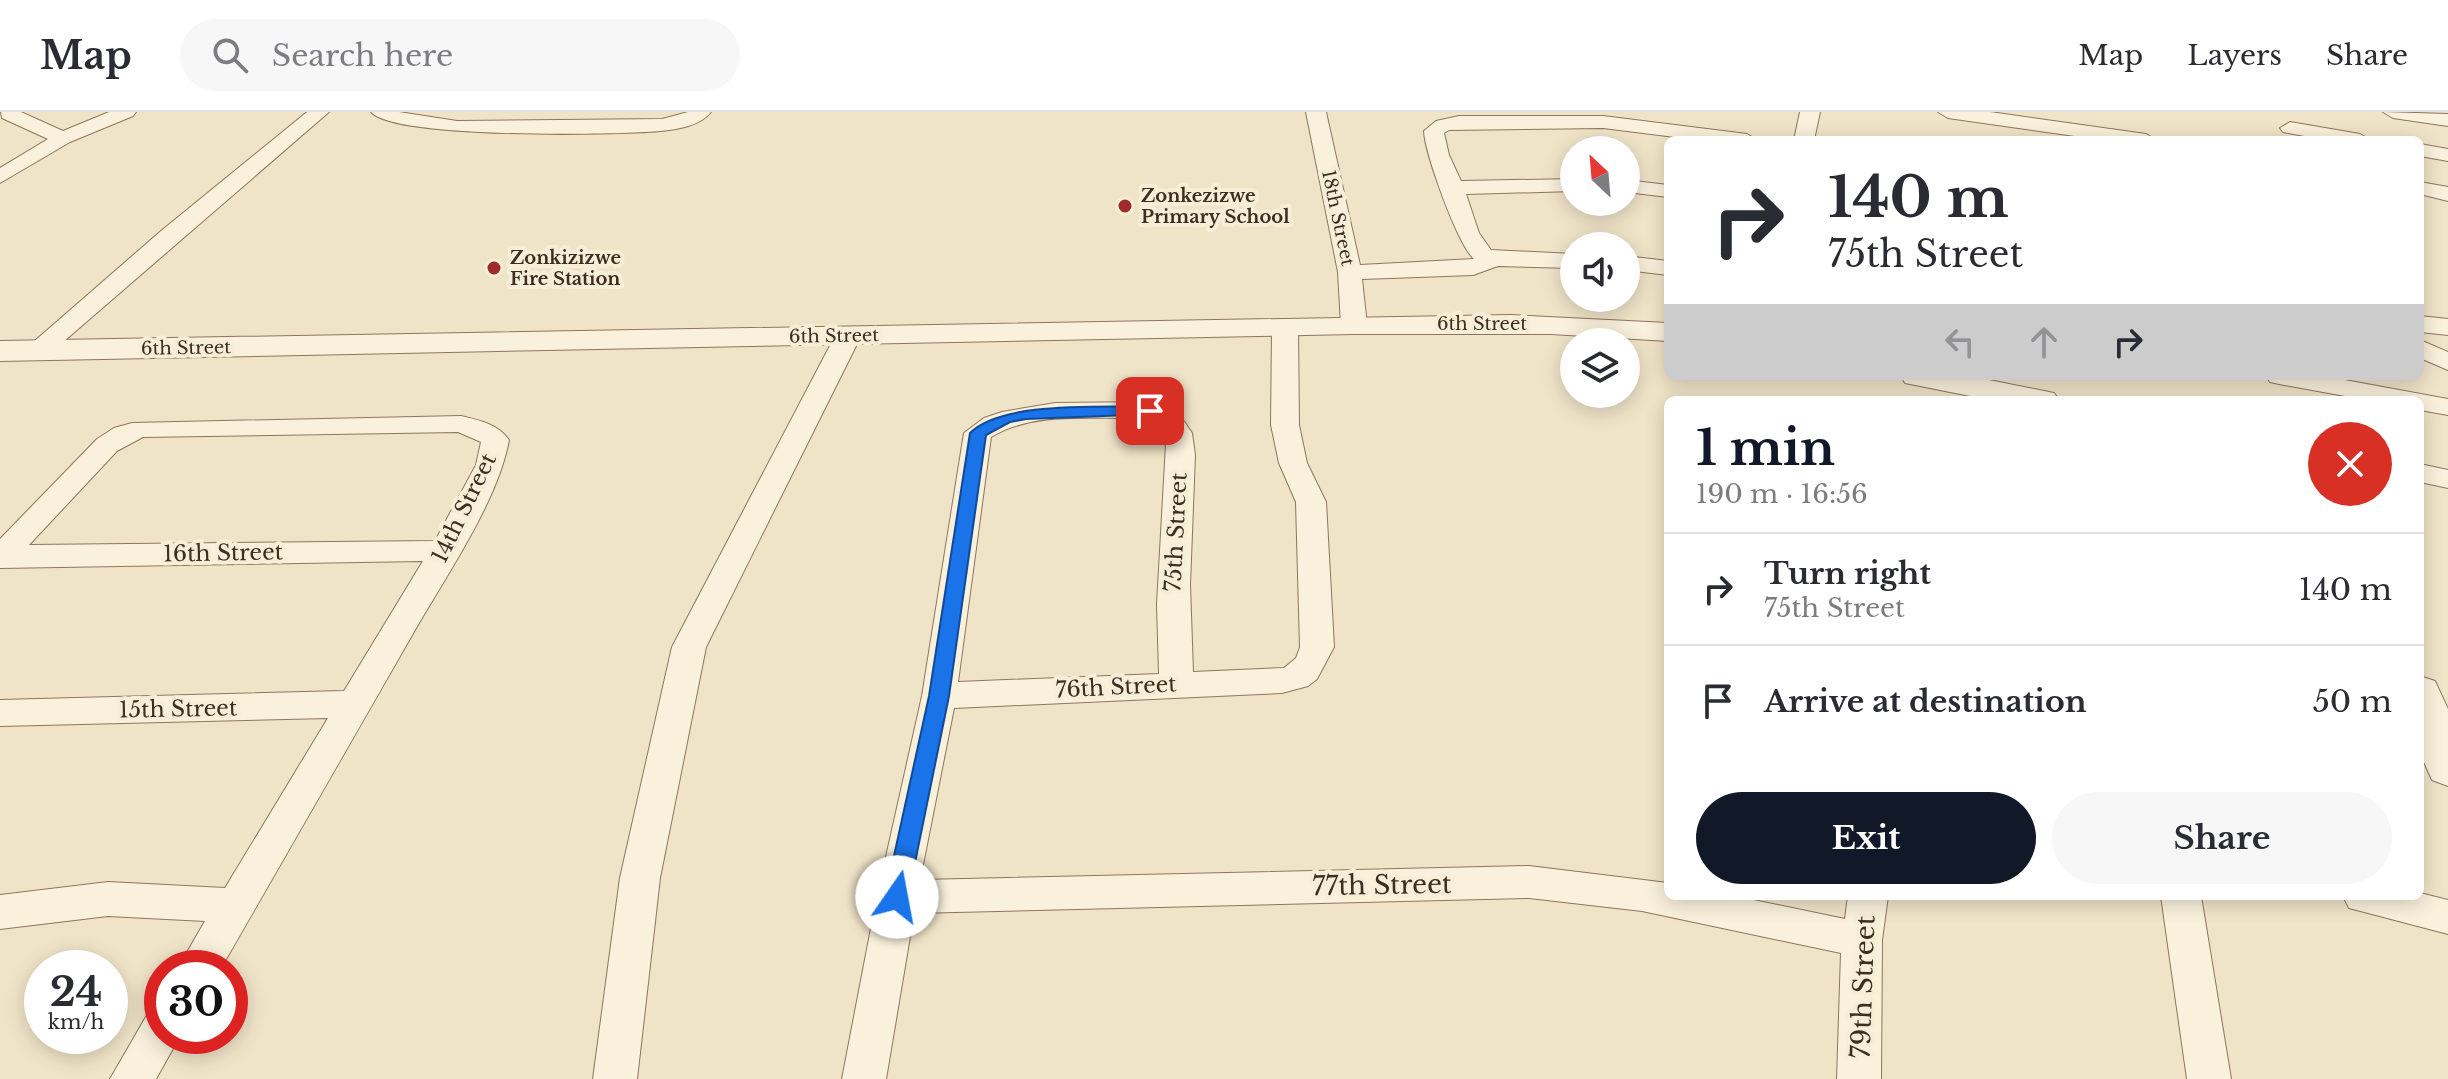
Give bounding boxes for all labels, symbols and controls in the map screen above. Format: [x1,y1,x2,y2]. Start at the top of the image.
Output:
search box [180,19,740,91]
text: Map [40,32,132,79]
icon: search [208,33,252,77]
text: Search here [272,37,453,74]
text: Map [2078,38,2143,73]
text: Layers [2187,38,2282,73]
text: Share [2326,38,2408,73]
north arrow [1560,136,1640,216]
map controls [1560,136,1640,408]
text: 140 m [1828,163,2009,232]
street label: 18th Street [1317,168,1359,268]
icon: right [1696,168,1800,272]
place label: Zonkezizwe Primary School [1141,185,1290,228]
marker: Zonkezizwe Primary School [1116,197,1134,215]
button: sound [1560,232,1640,312]
text: 75th Street [1828,232,2023,277]
place label: Zonkizizwe Fire Station [510,247,621,290]
marker: Zonkizizwe Fire Station [485,259,503,277]
street label: 6th Street [1437,313,1527,335]
icon: left [1938,320,1982,364]
icon: ahead [2022,320,2066,364]
icon: right [2106,320,2150,364]
street label: 6th Street [789,324,879,348]
button: layers [1560,328,1640,408]
street label: 6th Street [141,336,231,360]
pin [1116,377,1184,445]
icon: arrive [1128,389,1172,433]
text: 1 min [1696,418,1835,478]
button: close [2308,422,2392,506]
street label: 14th Street [426,448,502,567]
street label: 75th Street [1159,471,1193,592]
text: 190 m · 16:56 [1696,478,1868,510]
street label: 16th Street [163,538,284,568]
text: Turn right [1764,555,1931,592]
icon: right [1696,567,1740,611]
text: 140 m [2299,571,2392,608]
text: 75th Street [1764,592,1905,624]
street label: 76th Street [1055,670,1178,704]
icon: arrive [1696,679,1740,723]
text: Arrive at destination [1764,683,2087,720]
text: 50 m [2313,683,2392,720]
street label: 15th Street [119,694,238,724]
button: Exit [1696,792,2036,884]
button: Share [2052,792,2392,884]
position arrow [855,855,939,939]
street label: 77th Street [1312,868,1452,902]
street label: 79th Street [1845,915,1881,1059]
speed limit sign: 30 [144,950,248,1054]
text: 24 [50,967,102,1017]
text: km/h [48,1010,104,1034]

